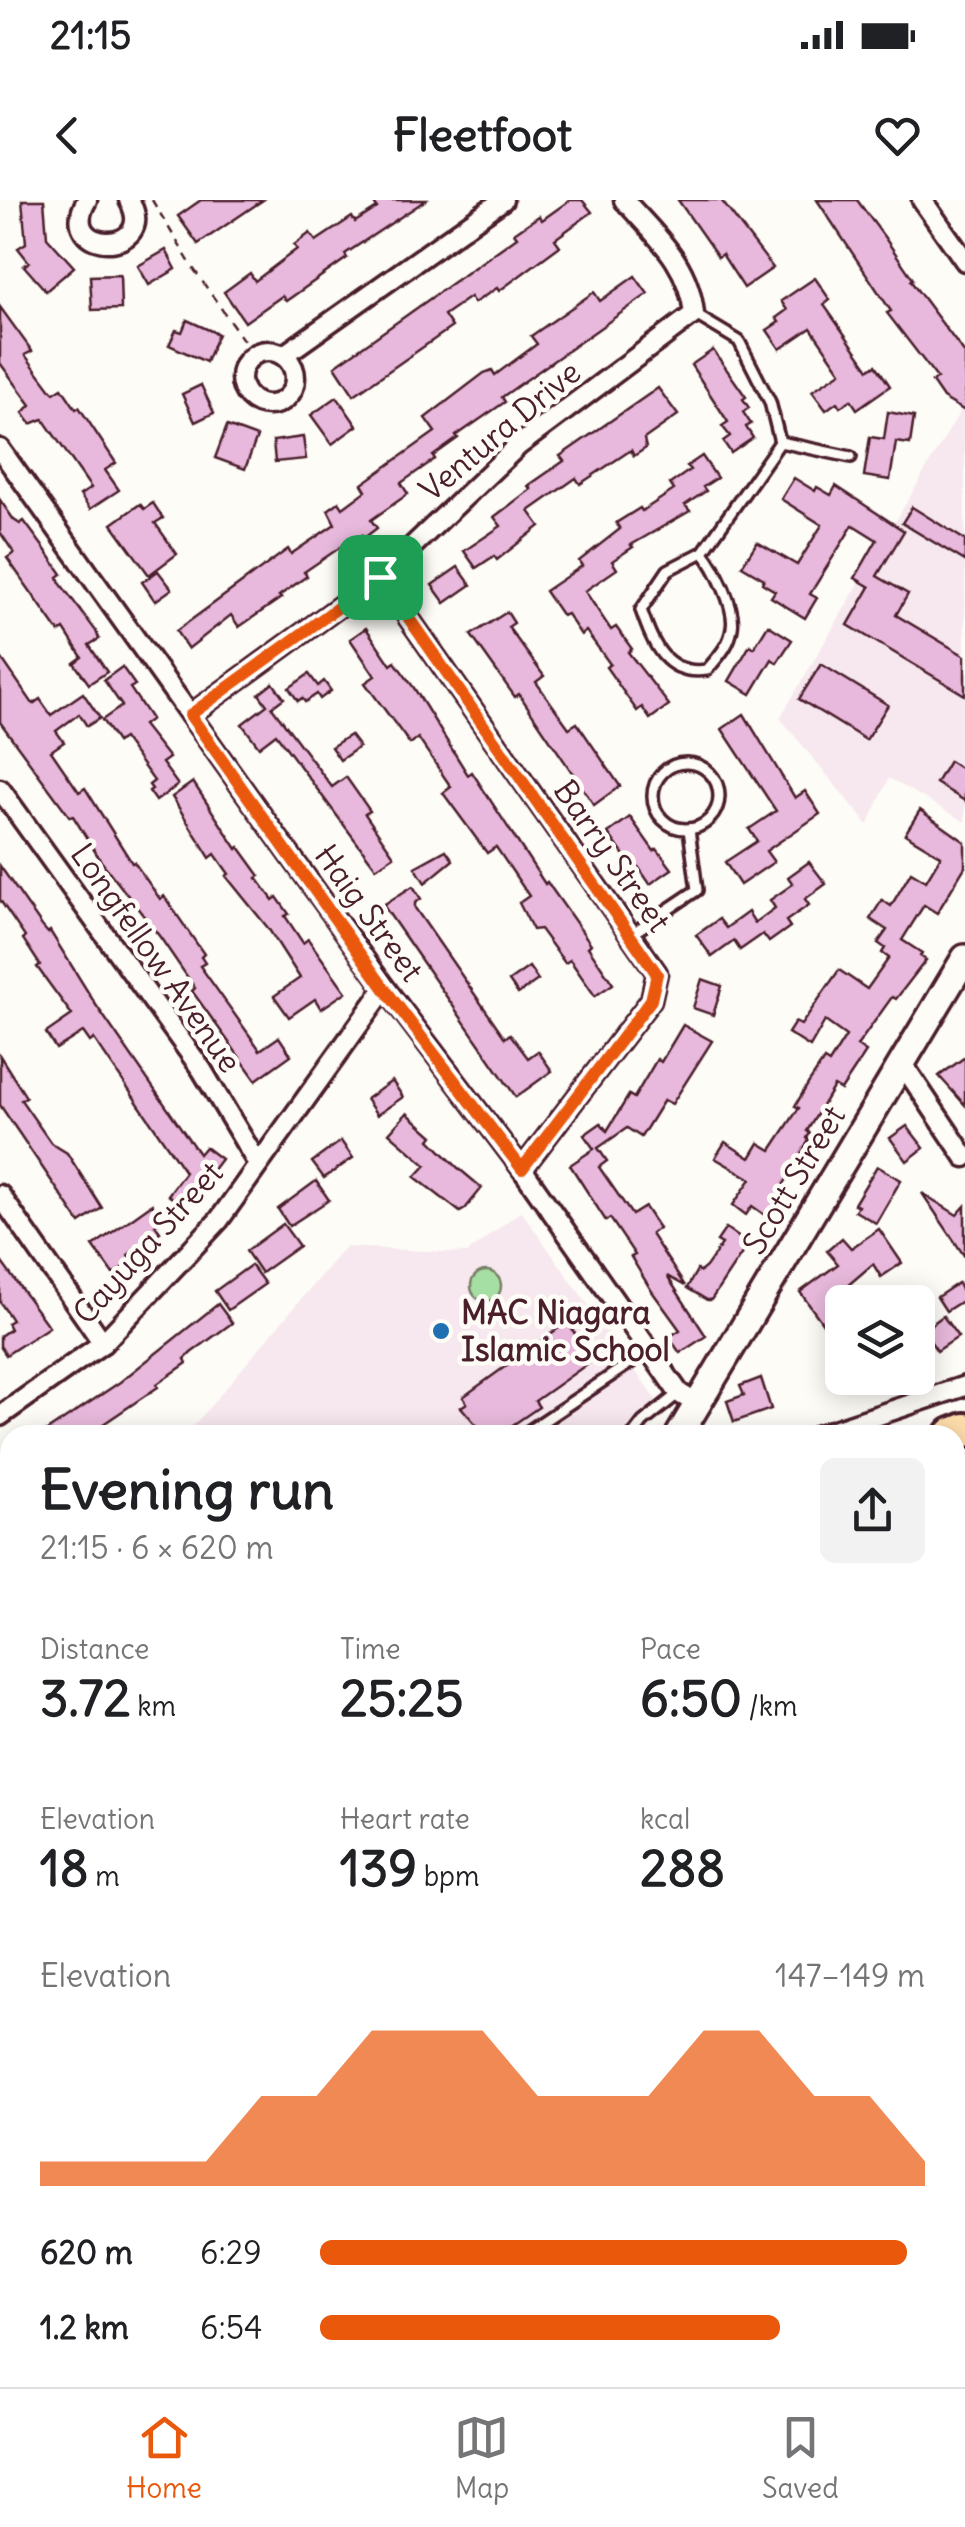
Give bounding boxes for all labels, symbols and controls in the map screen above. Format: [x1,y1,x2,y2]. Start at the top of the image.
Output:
text: 21:15 [50,12,131,59]
text: Fleetfoot [393,107,572,163]
icon: back [40,108,95,163]
icon: heart [870,108,925,163]
street label: Ventura Drive [411,351,589,510]
pin [338,535,423,620]
icon: arrive [353,550,408,605]
street label: Barry Street [545,772,680,940]
street label: Longfellow Avenue [62,835,251,1080]
street label: Haig Street [306,836,433,989]
street label: Scott Street [733,1098,854,1262]
street label: Cayuga Street [64,1153,232,1332]
map controls [825,1285,935,1395]
button: layers [825,1285,935,1395]
place label: MAC Niagara Islamic School [461,1292,670,1370]
marker: MAC Niagara Islamic School [430,1320,452,1342]
text: Evening run [40,1455,334,1524]
button: share [820,1458,925,1563]
text: 21:15 · 6 × 620 m [40,1527,273,1568]
text: Distance [40,1631,149,1667]
text: Time [340,1631,401,1667]
text: Pace [640,1631,701,1667]
text: 3.72 [40,1667,131,1730]
text: 25:25 [340,1667,464,1730]
text: 6:50 [640,1667,742,1730]
text: km [131,1688,176,1724]
text: /km [742,1688,797,1724]
text: Elevation [40,1801,155,1837]
text: Heart rate [340,1801,470,1837]
text: kcal [640,1801,690,1837]
text: 18 [40,1837,89,1900]
text: 139 [340,1837,417,1900]
text: 288 [640,1837,725,1900]
text: m [89,1858,120,1894]
text: bpm [417,1858,480,1894]
text: Elevation [40,1955,171,1996]
text: 147–149 m [775,1955,925,1996]
text: 620 m [40,2232,133,2273]
text: 6:29 [200,2232,262,2273]
text: 1.2 km [40,2307,129,2348]
text: 6:54 [200,2307,263,2348]
tab: Home [126,2410,202,2506]
tab: Map [454,2410,509,2506]
tab: Saved [762,2410,839,2506]

